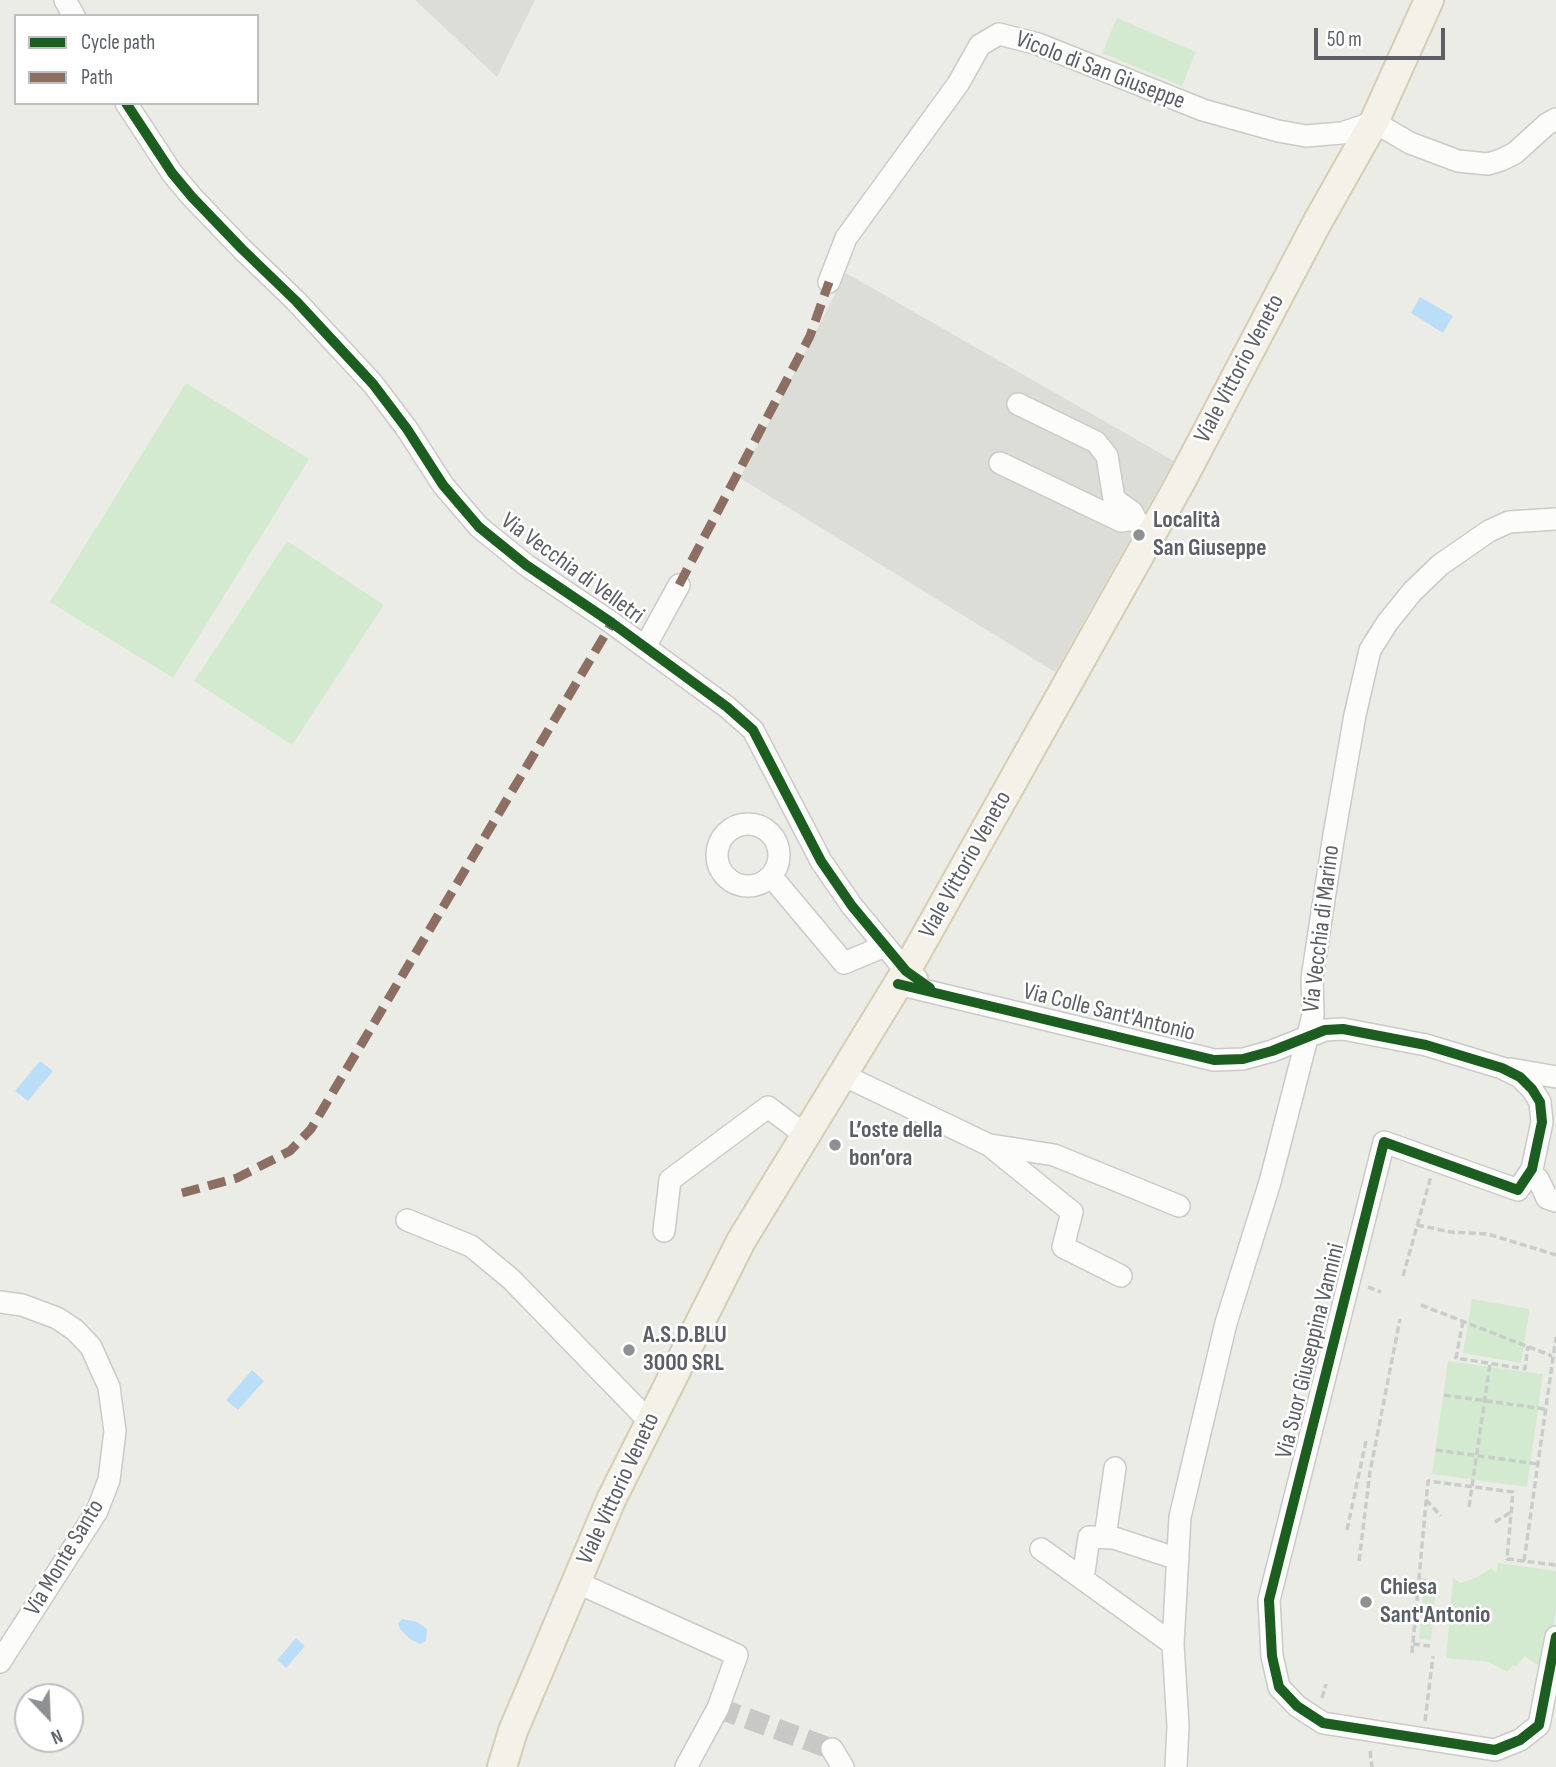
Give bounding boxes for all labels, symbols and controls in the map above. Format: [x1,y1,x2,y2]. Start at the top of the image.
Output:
legend [14,14,259,105]
scale bar [1318,14,1449,58]
street label: Vicolo di San Giuseppe [1011,25,1189,117]
text: 50 m [1327,27,1362,52]
text: Cycle path [81,30,155,55]
text: Path [81,65,113,90]
street label: Viale Vittorio Veneto [1189,290,1291,448]
street label: Via Vecchia di Velletri [495,507,649,631]
place label: Località San Giuseppe [1153,507,1267,563]
marker: Località San Giuseppe [1131,527,1147,543]
street label: Viale Vittorio Veneto [914,786,1018,944]
street label: Via Vecchia di Marino [1297,844,1347,1014]
street label: Via Colle Sant'Antonio [1020,978,1198,1048]
place label: L’oste della bon’ora [849,1117,943,1173]
marker: L’oste della bon’ora [827,1137,843,1153]
street label: Via Suor Giuseppina Vannini [1270,1240,1352,1462]
place label: A.S.D.BLU 3000 SRL [643,1322,727,1378]
marker: A.S.D.BLU 3000 SRL [621,1342,637,1358]
street label: Viale Vittorio Veneto [571,1409,667,1569]
street label: Via Monte Santo [19,1495,111,1621]
place label: Chiesa Sant'Antonio [1380,1574,1490,1630]
marker: Chiesa Sant'Antonio [1358,1594,1374,1610]
north arrow [14,1683,84,1753]
text: N [47,1723,66,1749]

